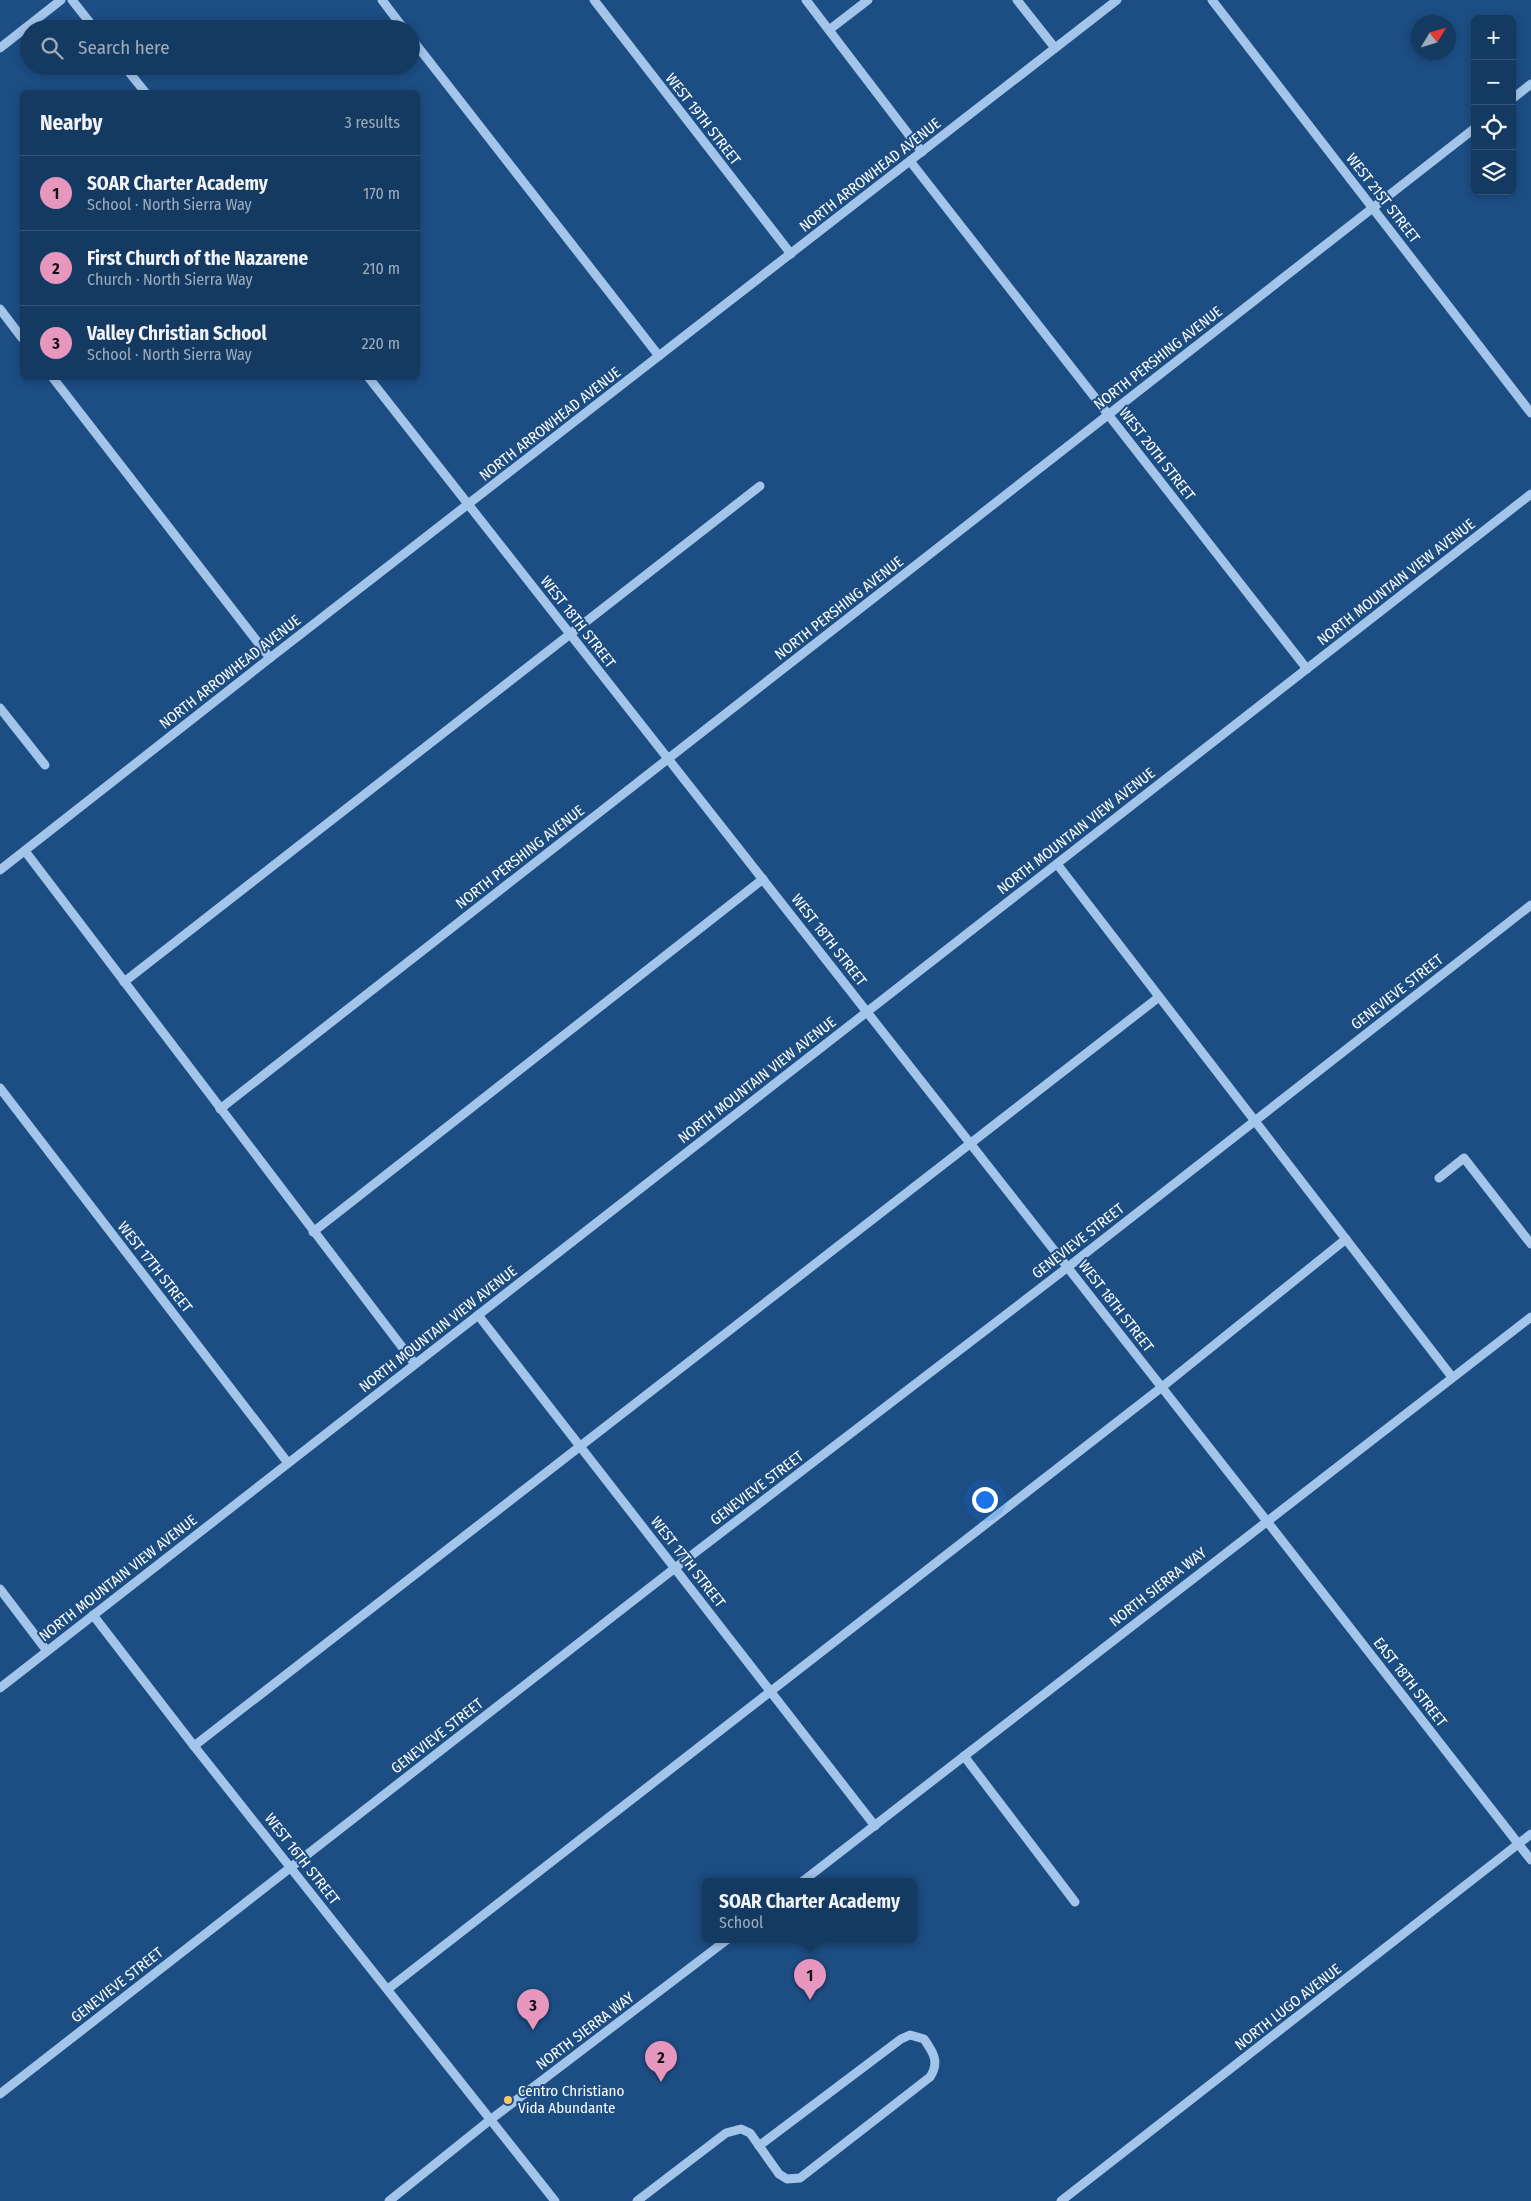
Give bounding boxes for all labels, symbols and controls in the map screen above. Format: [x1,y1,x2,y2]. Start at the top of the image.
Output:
north arrow [1411,15,1456,60]
map controls [1471,15,1516,195]
button: + [1471,15,1516,60]
search box [20,20,420,75]
icon: search [38,34,66,62]
text: Search here [78,36,170,59]
button: − [1471,60,1516,105]
street label: WEST 19TH STREET [662,70,744,168]
button: locate [1471,105,1516,150]
text: Nearby [40,110,102,136]
text: 3 results [344,113,400,132]
street label: NORTH ARROWHEAD AVENUE [796,114,944,236]
street label: WEST 21ST STREET [1342,150,1424,246]
button: layers [1471,150,1516,195]
text: SOAR Charter Academy [87,172,268,195]
text: 1 [53,184,59,203]
text: 170 m [363,184,400,203]
text: School · North Sierra Way [87,195,252,214]
text: First Church of the Nazarene [87,247,308,270]
text: 2 [52,259,60,278]
text: 210 m [363,259,400,278]
text: Church · North Sierra Way [87,270,253,289]
street label: NORTH PERSHING AVENUE [1090,302,1226,414]
text: Valley Christian School [87,322,267,345]
text: 3 [52,334,60,353]
text: 220 m [361,334,400,353]
text: School · North Sierra Way [87,345,252,364]
street label: NORTH ARROWHEAD AVENUE [476,363,624,485]
street label: WEST 20TH STREET [1115,404,1199,504]
street label: NORTH MOUNTAIN VIEW AVENUE [1314,515,1478,649]
street label: NORTH PERSHING AVENUE [771,552,907,664]
street label: WEST 18TH STREET [537,573,619,672]
street label: NORTH ARROWHEAD AVENUE [156,611,304,733]
street label: NORTH MOUNTAIN VIEW AVENUE [994,764,1158,898]
street label: NORTH PERSHING AVENUE [452,801,588,913]
street label: WEST 18TH STREET [788,891,870,990]
street label: GENEVIEVE STREET [1347,950,1447,1034]
street label: NORTH MOUNTAIN VIEW AVENUE [675,1013,839,1147]
street label: GENEVIEVE STREET [1028,1199,1128,1283]
street label: WEST 17TH STREET [114,1218,196,1316]
street label: WEST 18TH STREET [1075,1257,1157,1356]
street label: NORTH MOUNTAIN VIEW AVENUE [356,1262,520,1396]
street label: GENEVIEVE STREET [707,1447,807,1529]
your location [972,1487,998,1513]
street label: NORTH MOUNTAIN VIEW AVENUE [36,1511,200,1645]
street label: WEST 17TH STREET [647,1513,729,1611]
street label: NORTH SIERRA WAY [1106,1543,1210,1630]
street label: EAST 18TH STREET [1370,1634,1450,1730]
street label: GENEVIEVE STREET [387,1694,487,1778]
street label: WEST 16TH STREET [261,1810,343,1908]
popup [702,1878,917,1943]
text: SOAR Charter Academy [719,1890,900,1913]
text: School [719,1913,763,1932]
street label: GENEVIEVE STREET [67,1943,167,2027]
pin: 1 [794,1959,826,2000]
street label: NORTH LUGO AVENUE [1231,1960,1345,2054]
street label: NORTH SIERRA WAY [532,1988,638,2074]
pin: 3 [517,1989,549,2030]
pin: 2 [645,2041,677,2082]
place label: Centro Christiano Vida Abundante [518,2082,625,2117]
marker: Centro Christiano Vida Abundante [502,2094,514,2106]

